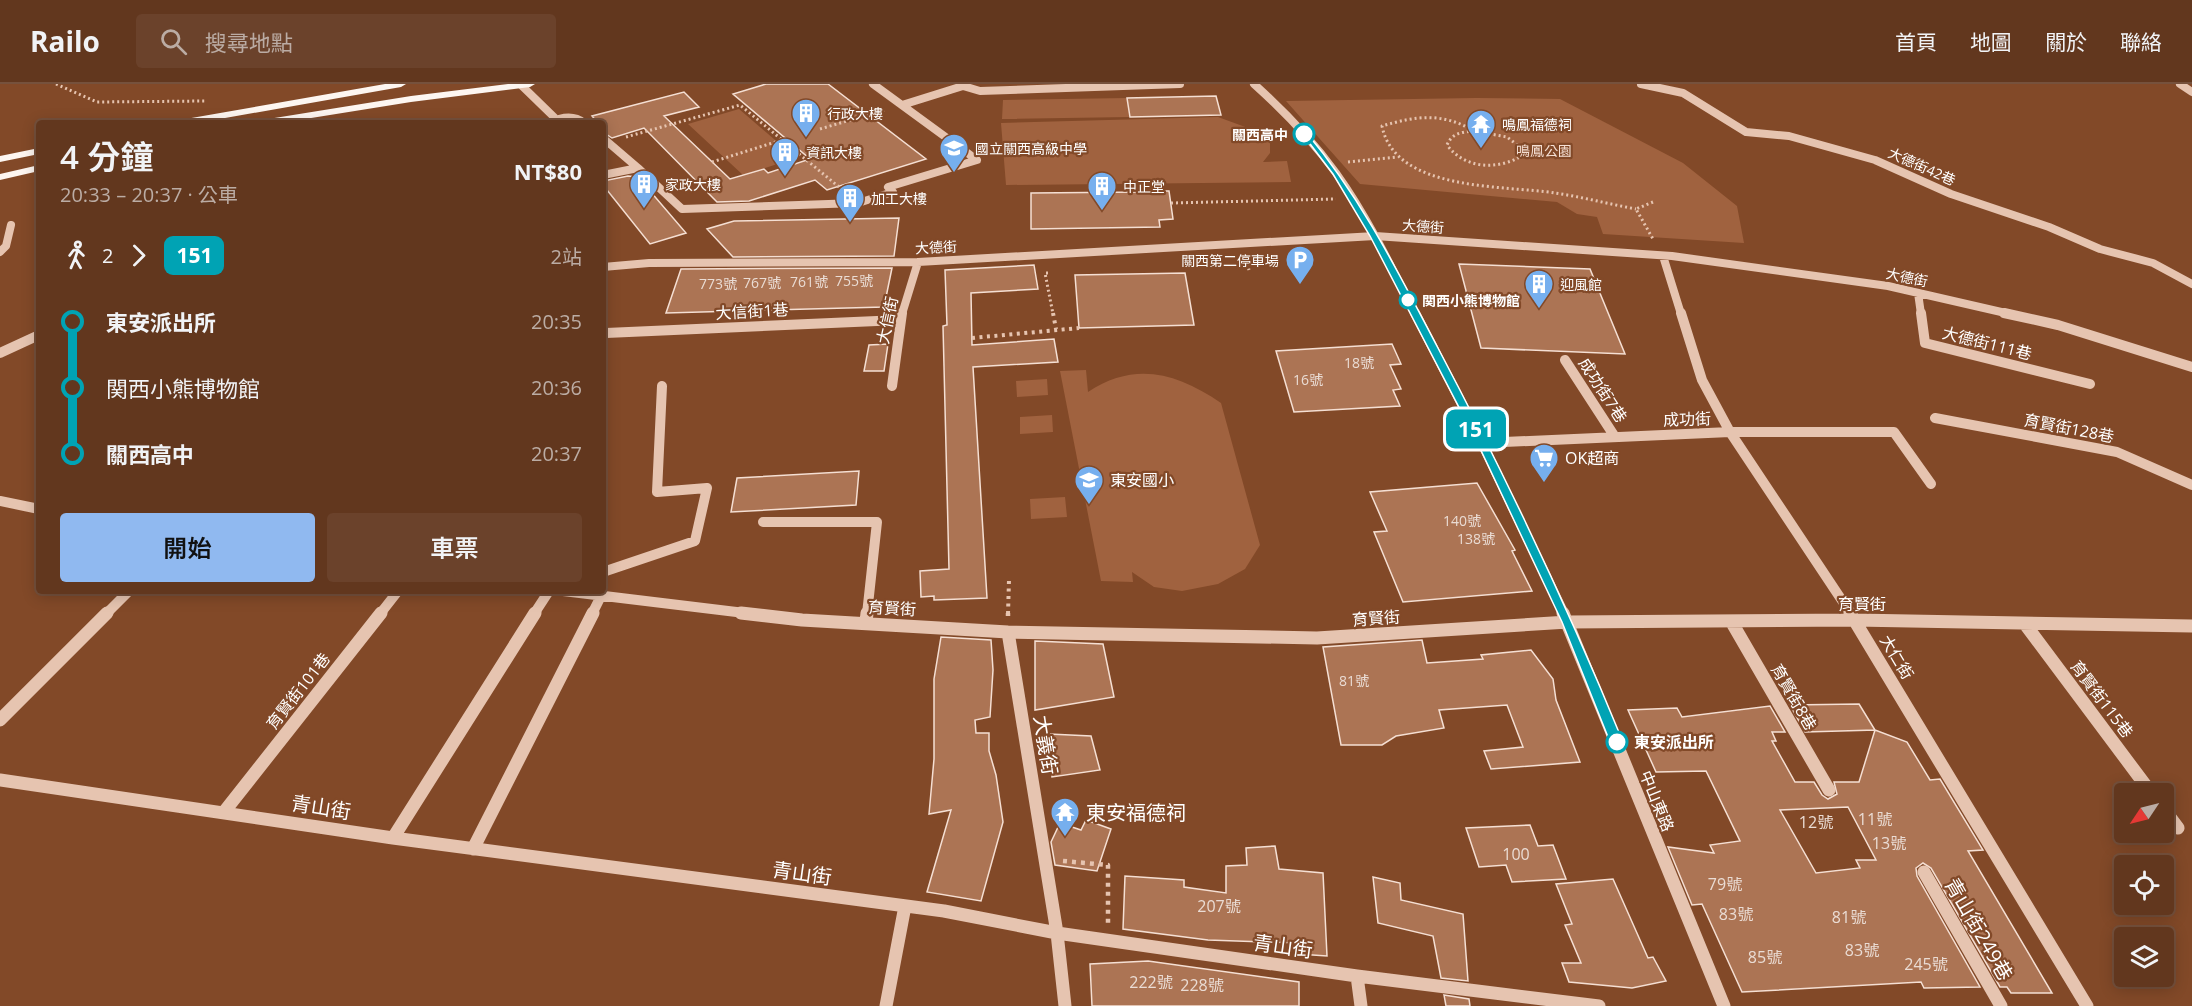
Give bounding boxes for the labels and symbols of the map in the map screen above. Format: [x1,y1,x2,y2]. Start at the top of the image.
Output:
building icon: 行政大樓 [790,97,822,139]
place label: 行政大樓 [827,104,883,123]
temple icon: 鳴鳳福德祠 [1465,108,1497,150]
place label: 鳴鳳福德祠 [1502,115,1572,134]
marker: 關西高中 [1293,123,1315,145]
place label: 關西高中 [1232,125,1288,144]
school or university icon: 國立關西高級中學 [938,132,970,174]
building icon: 資訊大樓 [769,136,801,178]
place label: 國立關西高級中學 [975,139,1087,158]
park label: 鳴鳳公園 [1516,141,1572,160]
place label: 資訊大樓 [806,143,862,162]
street label: 大德街42巷 [1885,143,1959,189]
building icon: 家政大樓 [628,168,660,210]
building icon: 中正堂 [1086,170,1118,212]
place label: 家政大樓 [665,175,721,194]
place label: 中正堂 [1123,177,1165,196]
building icon: 加工大樓 [834,182,866,224]
place label: 加工大樓 [871,189,927,208]
street label: 大德街 [1401,215,1445,237]
street label: 大德街 [915,236,957,258]
parking icon: 關西第二停車場 [1284,244,1316,286]
place label: 關西第二停車場 [1181,251,1279,270]
street label: 大德街 [1884,263,1930,291]
building icon: 迎風館 [1523,268,1555,310]
house number: 755號 [835,271,873,290]
house number: 761號 [790,272,828,291]
house number: 767號 [743,273,781,292]
house number: 773號 [699,274,737,293]
place label: 迎風館 [1560,275,1602,294]
marker: 関西小熊博物館 [1399,291,1417,309]
place label: 関西小熊博物館 [1422,291,1520,310]
street label: 大信街 [871,294,903,346]
street label: 大信街1巷 [715,298,789,324]
street label: 大德街111巷 [1940,321,2034,365]
house number: 18號 [1344,353,1374,372]
street label: 成功街7巷 [1574,353,1632,427]
house number: 16號 [1293,370,1323,389]
street label: 成功街 [1663,407,1711,431]
street label: 育賢街128巷 [2022,408,2116,448]
line badge: 151 [1442,410,1510,448]
supermarket icon: OK超商 [1528,442,1560,484]
place label: OK超商 [1565,447,1619,469]
school or university icon: 東安國小 [1073,464,1105,506]
place label: 東安國小 [1110,469,1174,491]
house number: 140號 [1443,511,1481,530]
house number: 138號 [1457,529,1495,548]
street label: 育賢街 [1838,593,1886,615]
street label: 育賢街 [867,596,917,620]
street label: 育賢街 [1351,605,1401,631]
street label: 大仁街 [1875,631,1919,683]
street label: 育賢街101巷 [261,648,335,734]
street label: 育賢街115巷 [2066,656,2138,742]
street label: 育賢街8巷 [1766,660,1822,734]
house number: 81號 [1339,671,1369,690]
street label: 大義街 [1028,713,1064,777]
marker: 東安派出所 [1606,731,1628,753]
place label: 東安派出所 [1634,731,1714,753]
street label: 中山東路 [1635,767,1679,835]
north arrow [2114,783,2174,843]
street label: 青山街 [289,789,353,825]
temple icon: 東安福德祠 [1049,796,1081,838]
place label: 東安福德祠 [1086,799,1186,826]
house number: 11號 [1858,808,1892,830]
house number: 12號 [1799,811,1833,833]
house number: 13號 [1872,832,1906,854]
house number: 100 [1502,843,1530,865]
street label: 青山街 [770,855,834,891]
house number: 79號 [1708,873,1742,895]
street label: 青山街249巷 [1939,873,2019,985]
house number: 207號 [1197,895,1241,917]
house number: 83號 [1719,903,1753,925]
house number: 81號 [1832,906,1866,928]
street label: 青山街 [1251,928,1315,964]
house number: 83號 [1845,939,1879,961]
house number: 85號 [1748,946,1782,968]
house number: 245號 [1904,953,1948,975]
house number: 222號 [1129,971,1173,993]
house number: 228號 [1180,974,1224,996]

